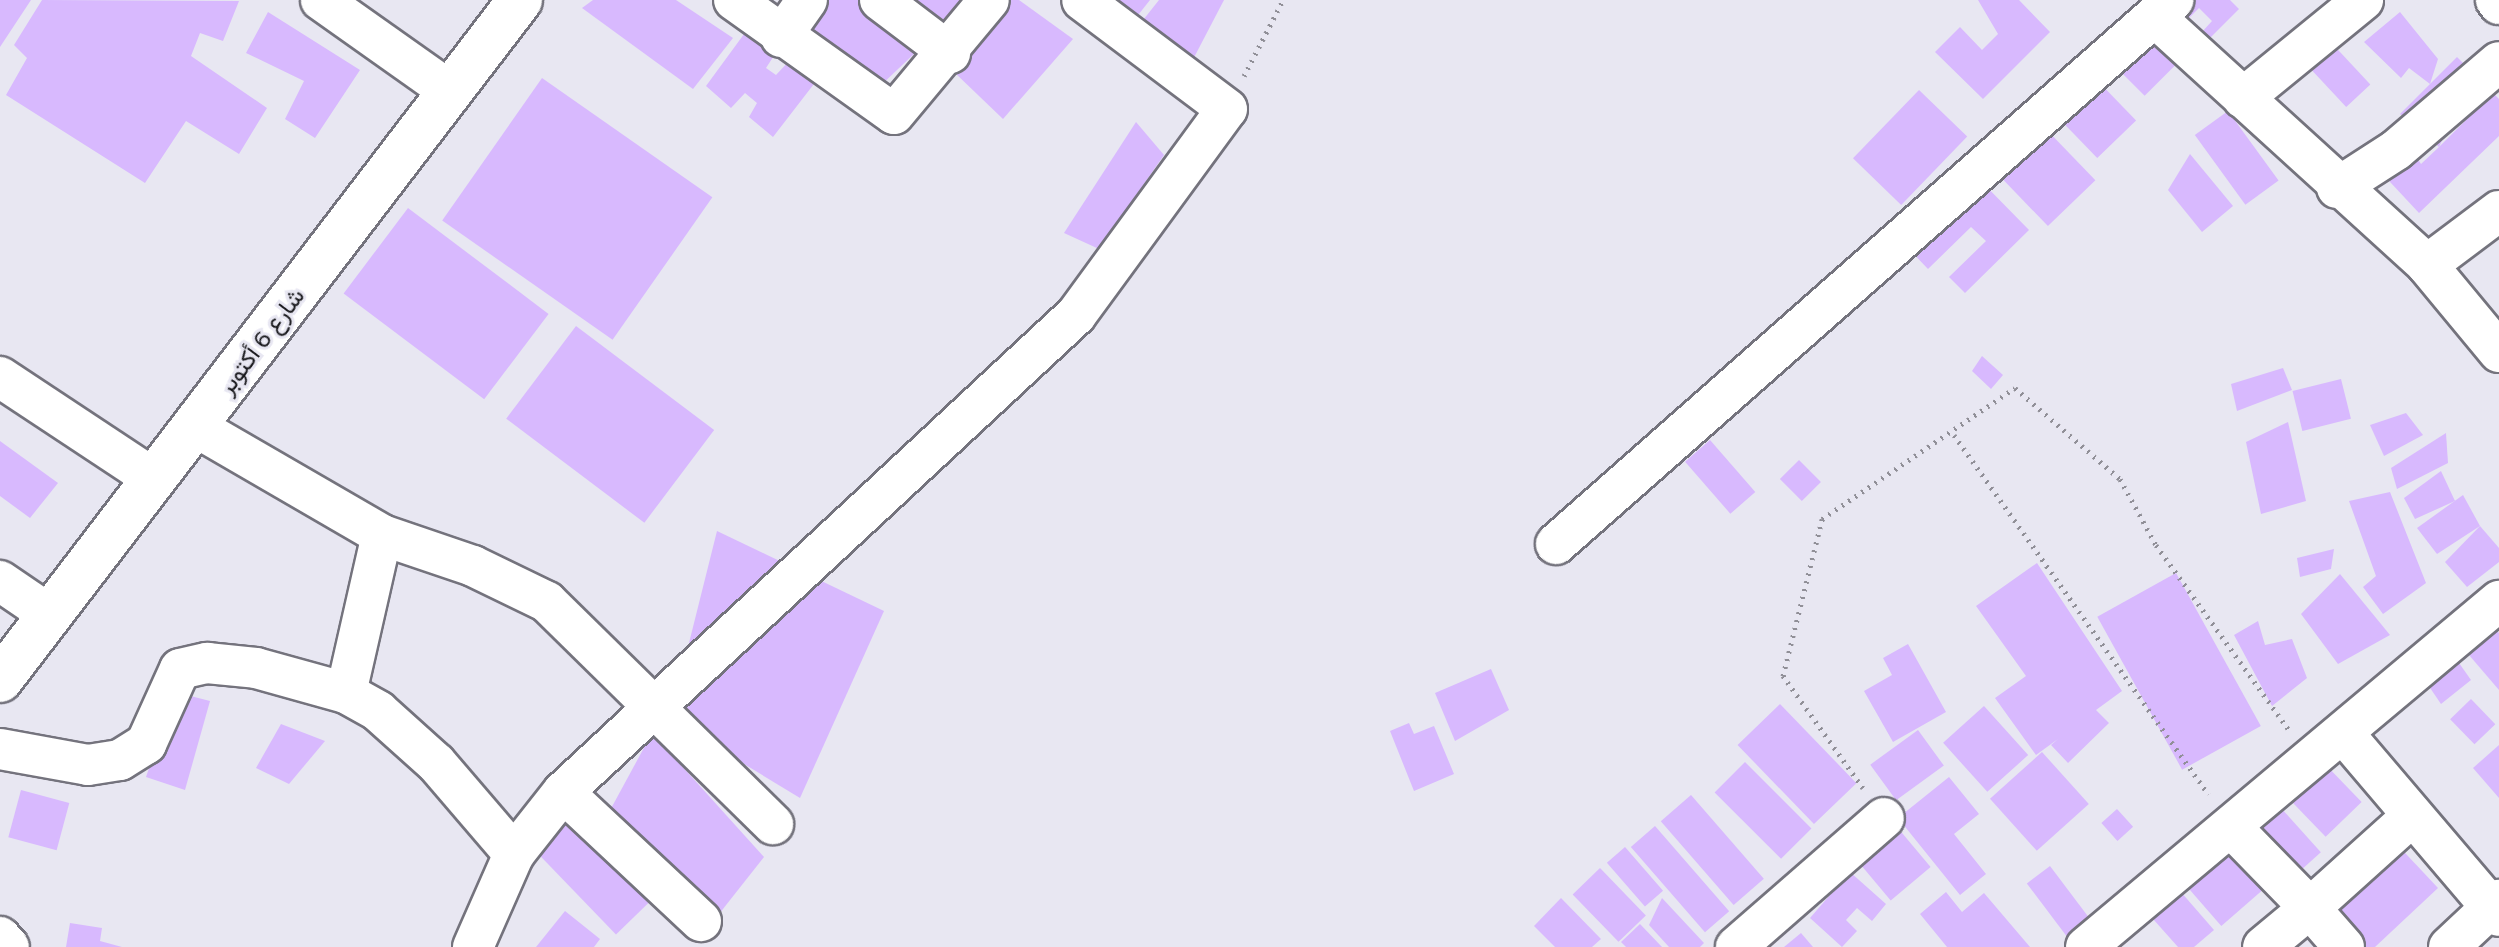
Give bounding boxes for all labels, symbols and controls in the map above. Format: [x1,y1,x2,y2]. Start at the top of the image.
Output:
street label: شارع 6 أكتوبر [212,282,310,400]

